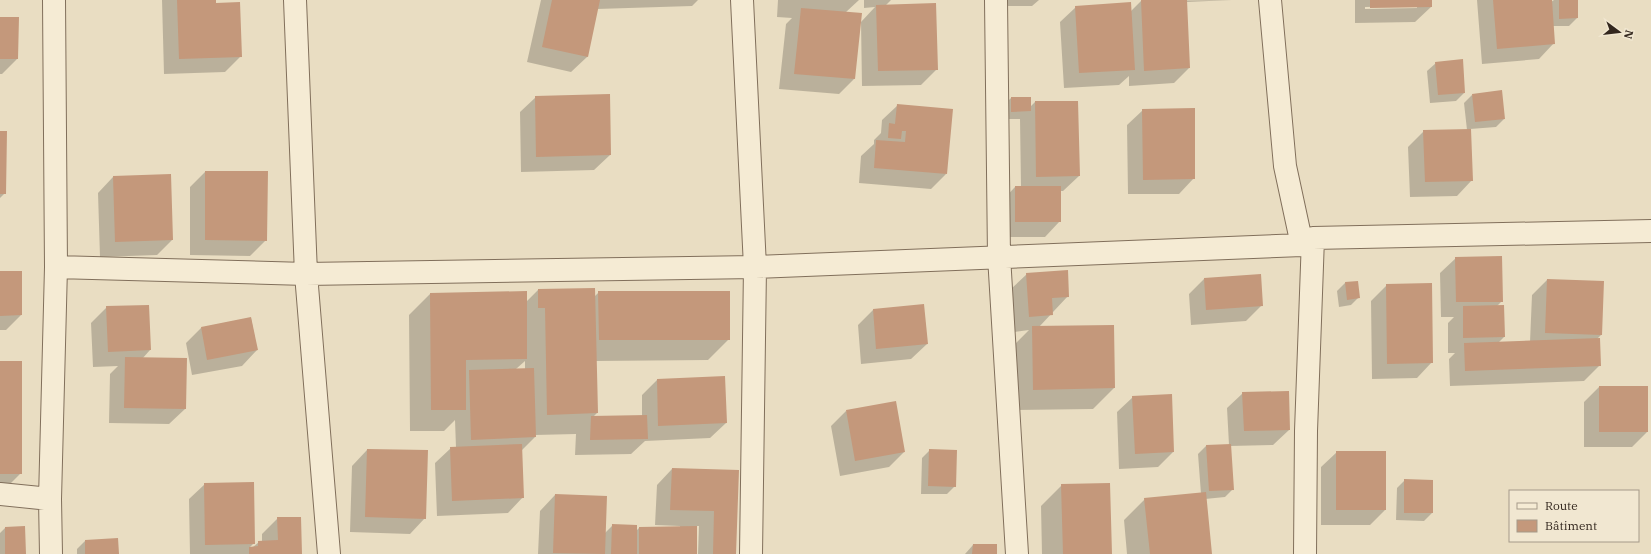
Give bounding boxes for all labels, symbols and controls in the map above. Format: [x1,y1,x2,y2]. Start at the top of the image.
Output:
north arrow [1599,12,1639,52]
text: N [1621,29,1637,41]
legend [1509,490,1639,542]
text: Route [1545,498,1578,513]
text: Bâtiment [1545,518,1597,533]

